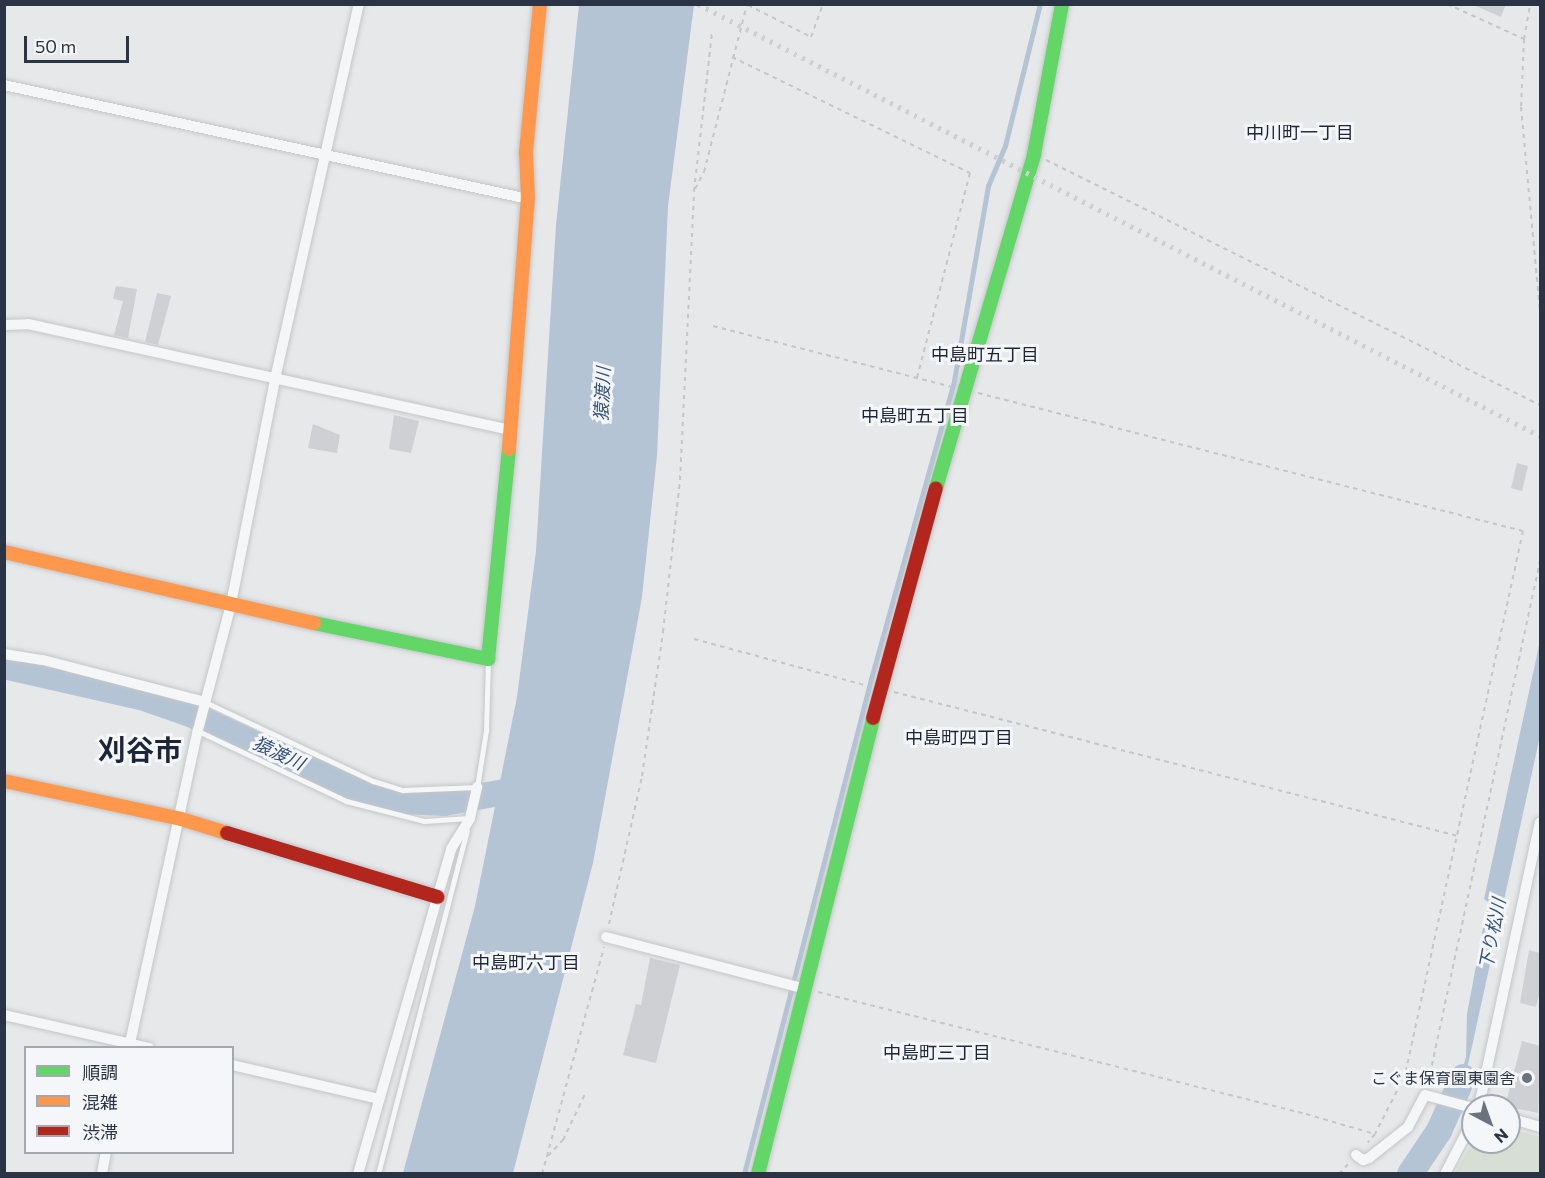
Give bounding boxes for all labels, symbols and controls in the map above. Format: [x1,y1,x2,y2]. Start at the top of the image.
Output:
scale bar [27,24,132,62]
text: 50 m [35,35,76,57]
district label: 中川町一丁目 [1246,121,1354,143]
district label: 中島町五丁目 [931,343,1039,365]
water label: 猿渡川 [590,366,614,422]
district label: 中島町五丁目 [861,404,969,426]
district label: 中島町四丁目 [905,726,1013,748]
district label: 刈谷市 [98,732,182,766]
water label: 猿渡川 [250,732,308,774]
water label: 下り松川 [1475,897,1509,971]
district label: 中島町六丁目 [472,951,580,973]
district label: 中島町三丁目 [883,1041,991,1063]
legend [24,1046,234,1154]
text: 順調 [82,1061,118,1083]
place label: こぐま保育園東園舎 [1371,1068,1515,1088]
marker: こぐま保育園東園舎 [1520,1071,1534,1085]
text: 混雑 [82,1091,118,1113]
north arrow [1461,1094,1521,1154]
text: 渋滞 [82,1121,118,1143]
text: N [1491,1125,1513,1148]

